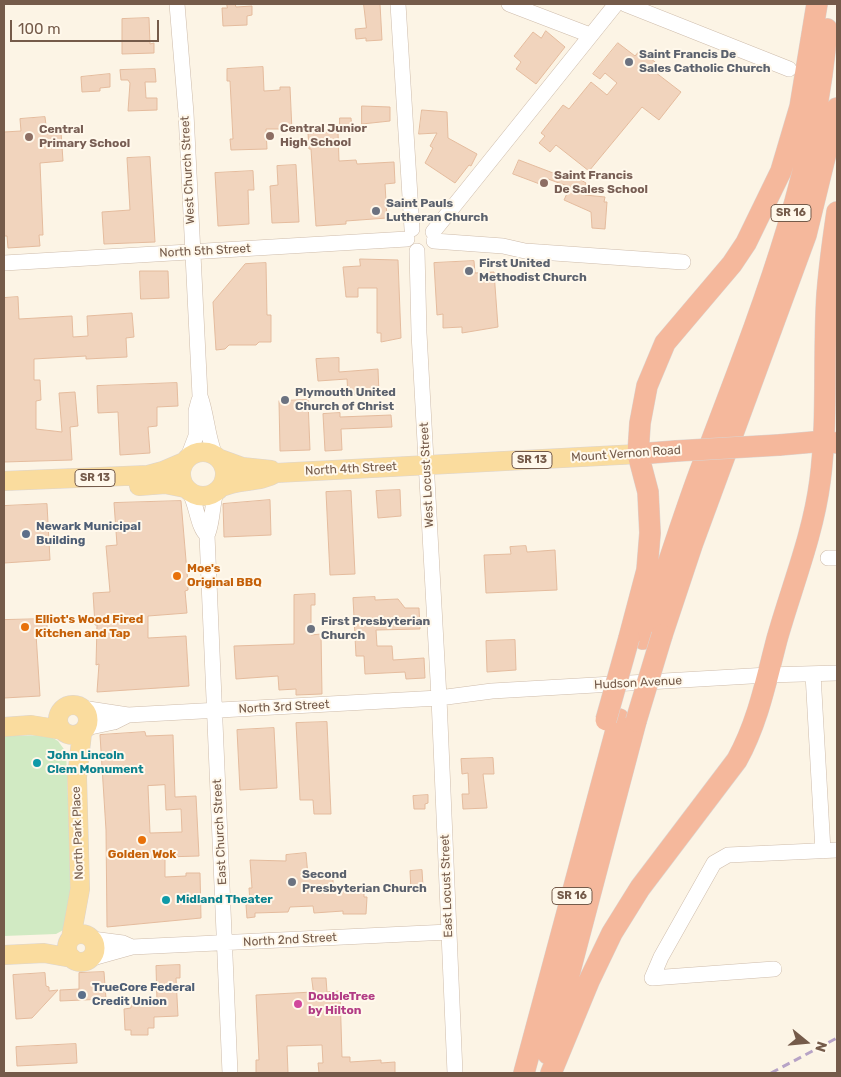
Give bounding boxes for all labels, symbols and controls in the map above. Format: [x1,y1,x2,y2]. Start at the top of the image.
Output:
scale bar [12,10,161,42]
text: 100 m [18,20,60,38]
place label: Saint Francis De Sales Catholic Church [639,48,771,76]
marker: Saint Francis De Sales Catholic Church [623,56,635,68]
street label: West Church Street [178,116,198,224]
place label: Central Junior High School [280,122,367,150]
place label: Central Primary School [39,123,130,151]
marker: Central Junior High School [264,130,276,142]
marker: Central Primary School [23,131,35,143]
place label: Saint Francis De Sales School [554,169,648,197]
marker: Saint Francis De Sales School [538,177,550,189]
place label: Saint Pauls Lutheran Church [386,197,488,225]
road number: SR 16 [771,204,811,222]
marker: Saint Pauls Lutheran Church [370,205,382,217]
street label: North 5th Street [159,241,251,261]
place label: First United Methodist Church [479,257,587,285]
marker: First United Methodist Church [463,265,475,277]
place label: Plymouth United Church of Christ [295,386,396,414]
marker: Plymouth United Church of Christ [279,394,291,406]
street label: West Locust Street [417,422,437,528]
street label: Mount Vernon Road [571,443,681,465]
road number: SR 13 [512,452,552,468]
street label: North 4th Street [305,459,397,479]
road number: SR 13 [75,469,115,486]
place label: Newark Municipal Building [36,520,141,548]
marker: Newark Municipal Building [20,528,32,540]
place label: Moe's Original BBQ [187,562,262,590]
marker: Moe's Original BBQ [171,570,183,582]
place label: Elliot's Wood Fired Kitchen and Tap [35,613,143,641]
place label: First Presbyterian Church [321,615,430,643]
marker: Elliot's Wood Fired Kitchen and Tap [19,621,31,633]
marker: First Presbyterian Church [305,623,317,635]
street label: Hudson Avenue [594,674,682,692]
street label: North 3rd Street [238,697,330,717]
place label: John Lincoln Clem Monument [47,749,144,777]
marker: John Lincoln Clem Monument [31,757,43,769]
street label: East Church Street [210,779,230,885]
street label: North Park Place [69,786,87,880]
marker: Golden Wok [136,834,148,846]
street label: East Locust Street [438,834,456,938]
place label: Golden Wok [108,848,176,862]
place label: Second Presbyterian Church [302,868,427,896]
marker: Second Presbyterian Church [286,876,298,888]
road number: SR 16 [552,888,592,904]
place label: Midland Theater [176,893,273,907]
marker: Midland Theater [160,894,172,906]
street label: North 2nd Street [243,930,337,950]
place label: TrueCore Federal Credit Union [92,981,195,1009]
marker: TrueCore Federal Credit Union [76,989,88,1001]
place label: DoubleTree by Hilton [308,990,375,1018]
marker: DoubleTree by Hilton [292,998,304,1010]
north arrow [781,1017,831,1067]
text: N [811,1039,830,1054]

